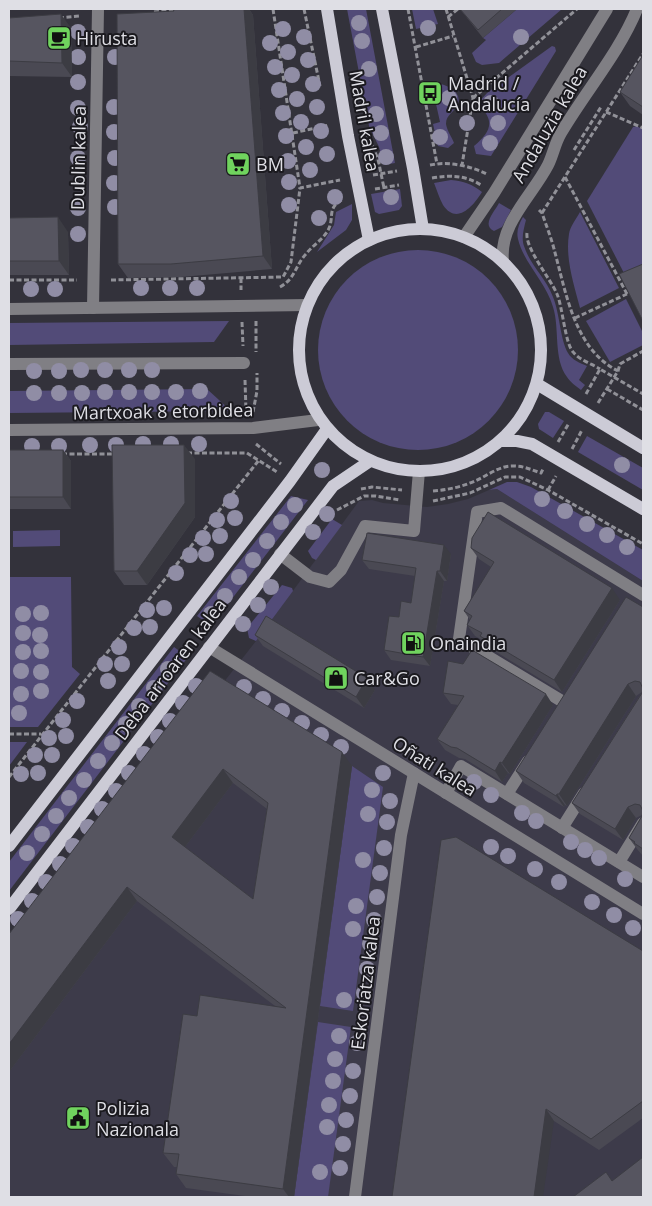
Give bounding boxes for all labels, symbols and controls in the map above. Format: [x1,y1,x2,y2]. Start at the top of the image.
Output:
cafe icon: Hirusta [46,25,72,51]
place label: Hirusta [76,26,137,50]
street label: Andaluzia kalea [506,61,592,187]
street label: Madril kalea [344,68,386,174]
place label: Madrid / Andalucía [448,71,530,116]
bus stop icon: Madrid / Andalucía [417,80,443,106]
street label: Dublin kalea [65,106,91,210]
supermarket icon: BM [225,151,251,177]
place label: BM [256,152,284,176]
street label: Martxoak 8 etorbidea [72,397,254,425]
street label: Deba arroaren kalea [109,593,231,745]
fuel station icon: Onaindia [400,630,426,656]
place label: Onaindia [430,631,506,655]
shop icon: Car&Go [323,665,349,691]
place label: Car&Go [354,666,420,690]
street label: Oñati kalea [388,731,482,801]
street label: Eskoriatza kalea [345,915,385,1051]
place label: Polizia Nazionala [96,1096,179,1141]
public building icon: Polizia Nazionala [65,1105,91,1131]

